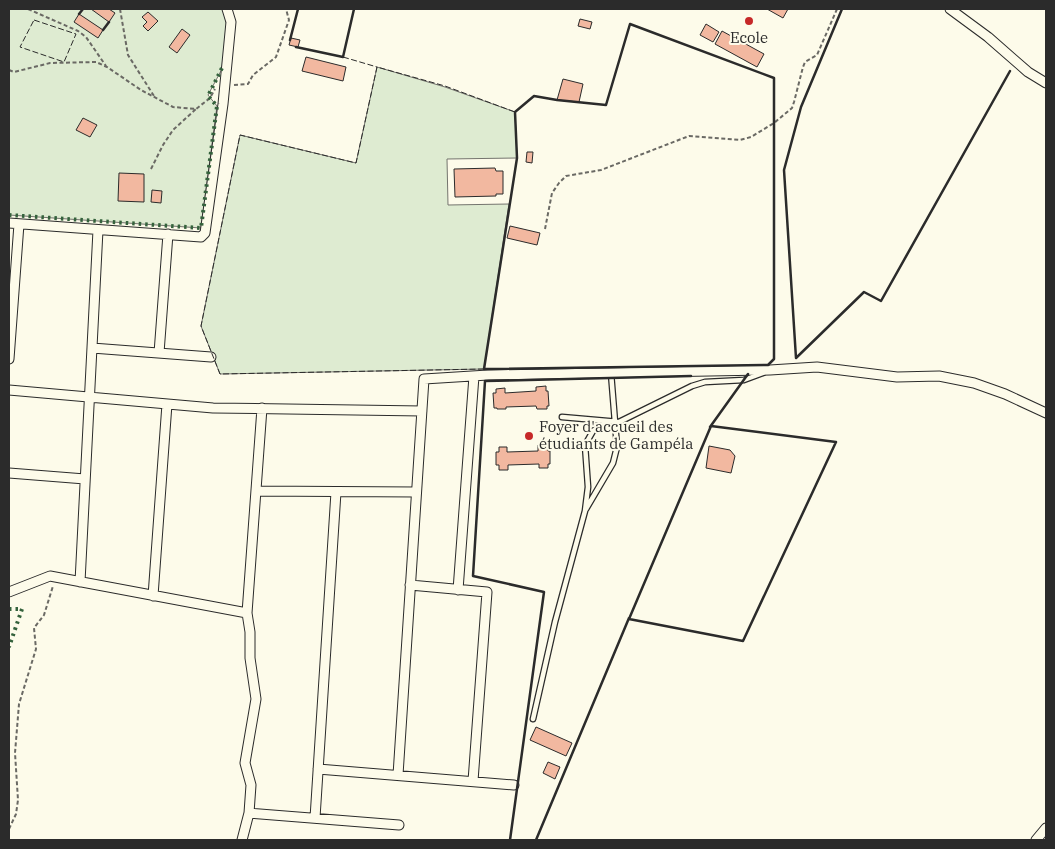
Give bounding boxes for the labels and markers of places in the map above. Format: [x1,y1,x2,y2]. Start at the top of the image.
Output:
marker: Ecole [743,15,755,27]
place label: Ecole [730,28,768,47]
place label: Foyer d'accueil des étudiants de Gampéla [539,417,694,453]
marker: Foyer d'accueil des étudiants de Gampéla [523,430,535,442]

